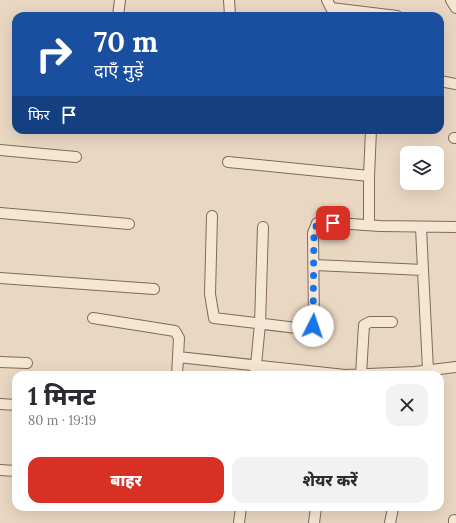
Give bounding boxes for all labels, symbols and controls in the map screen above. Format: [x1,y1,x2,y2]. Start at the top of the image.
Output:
text: 70 m [94,24,158,60]
icon: right [28,28,80,80]
text: दाएँ मुड़ें [94,59,143,82]
icon: arrive [58,104,80,126]
text: फिर [28,105,50,124]
map controls [400,146,444,190]
button: layers [400,146,444,190]
pin [316,206,350,240]
icon: arrive [322,212,344,234]
position arrow [292,305,334,347]
text: 1 मिनट [28,381,96,412]
button: close [386,384,428,426]
text: 80 m · 19:19 [28,412,96,429]
button: बाहर [28,457,224,503]
button: शेयर करें [232,457,428,503]

